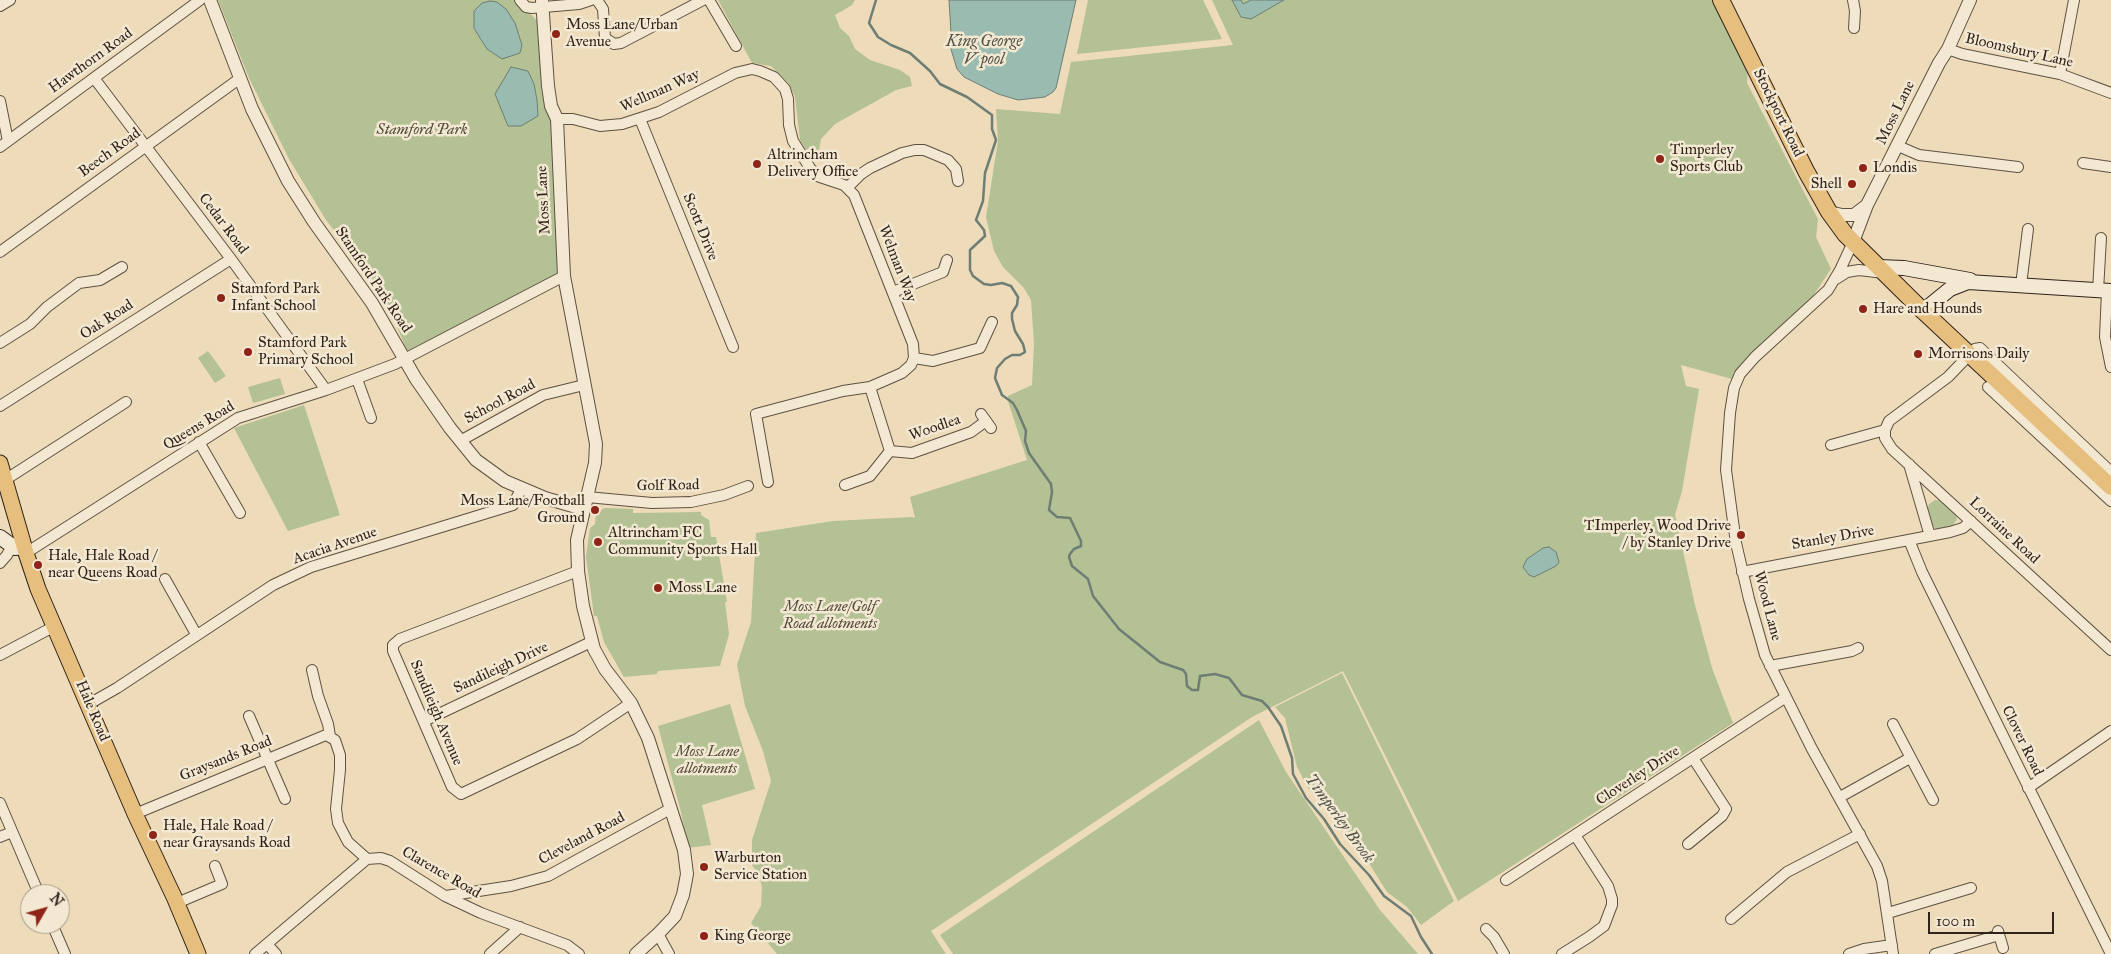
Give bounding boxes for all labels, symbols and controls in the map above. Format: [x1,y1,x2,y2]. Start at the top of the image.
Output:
place label: Moss Lane/Urban Avenue [566,16,678,51]
street label: Hawthorn Road [46,25,136,97]
marker: Moss Lane/Urban Avenue [550,28,562,40]
street label: Bloomsbury Lane [1963,30,2075,72]
water label: King George V pool [946,32,1022,70]
street label: Wellman Way [618,65,702,117]
street label: Stockport Road [1749,66,1807,160]
street label: Moss Lane [1873,78,1919,148]
park label: Stamford Park [377,121,467,139]
street label: Beech Road [75,124,145,182]
place label: Timperley Sports Club [1670,141,1743,176]
place label: Altrincham Delivery Office [767,146,858,181]
marker: Timperley Sports Club [1654,153,1666,165]
marker: Altrincham Delivery Office [751,158,763,170]
place label: Londis [1873,159,1917,177]
marker: Londis [1857,162,1869,174]
street label: Moss Lane [533,165,555,235]
place label: Shell [1811,175,1842,193]
marker: Shell [1846,178,1858,190]
street label: Cedar Road [194,190,252,258]
street label: Scott Drive [678,191,722,263]
street label: Welman Way [874,223,920,305]
street label: Stamford Park Road [331,224,415,336]
place label: Stamford Park Infant School [231,280,320,315]
marker: Stamford Park Infant School [215,292,227,304]
street label: Oak Road [77,296,137,344]
place label: Hare and Hounds [1873,300,1982,318]
marker: Hare and Hounds [1857,303,1869,315]
place label: Stamford Park Primary School [258,334,354,369]
place label: Morrisons Daily [1928,345,2029,363]
marker: Stamford Park Primary School [242,346,254,358]
marker: Morrisons Daily [1912,348,1924,360]
street label: School Road [461,376,539,428]
street label: Queens Road [160,398,238,454]
street label: Woodlea [907,411,963,445]
street label: Golf Road [636,476,700,496]
place label: Moss Lane/Football Ground [460,492,585,527]
street label: Lorraine Road [1965,494,2043,568]
marker: Moss Lane/Football Ground [589,504,601,516]
place label: TImperley, Wood Drive / by Stanley Drive [1584,517,1731,552]
street label: Stanley Drive [1790,522,1876,554]
street label: Acacia Avenue [291,523,379,569]
place label: Altrincham FC Community Sports Hall [608,524,758,559]
marker: TImperley, Wood Drive / by Stanley Drive [1735,529,1747,541]
marker: Altrincham FC Community Sports Hall [592,536,604,548]
place label: Hale, Hale Road / near Queens Road [48,547,157,582]
marker: Hale, Hale Road / near Queens Road [32,559,44,571]
street label: Wood Lane [1749,569,1785,643]
place label: Moss Lane [668,579,737,597]
marker: Moss Lane [652,582,664,594]
park label: Moss Lane/Golf Road allotments [783,598,877,633]
street label: Sandileigh Drive [451,638,551,698]
street label: Sandileigh Avenue [406,658,466,768]
street label: Hale Road [71,678,113,744]
street label: Clover Road [1997,703,2047,779]
street label: Graysands Road [177,732,275,786]
street label: Cloverley Drive [1593,742,1683,810]
park label: Moss Lane allotments [675,743,739,778]
water label: Timperley Brook [1300,771,1378,867]
street label: Cleveland Road [536,809,628,869]
place label: Hale, Hale Road / near Graysands Road [163,817,290,852]
marker: Hale, Hale Road / near Graysands Road [147,829,159,841]
street label: Clarence Road [398,843,484,903]
place label: Warburton Service Station [714,849,807,884]
marker: Warburton Service Station [698,861,710,873]
north arrow [20,884,70,934]
text: N [46,890,67,910]
scale bar [1931,902,2057,934]
text: 100 m [1936,912,1975,930]
place label: King George [714,927,791,945]
marker: King George [698,930,710,942]

